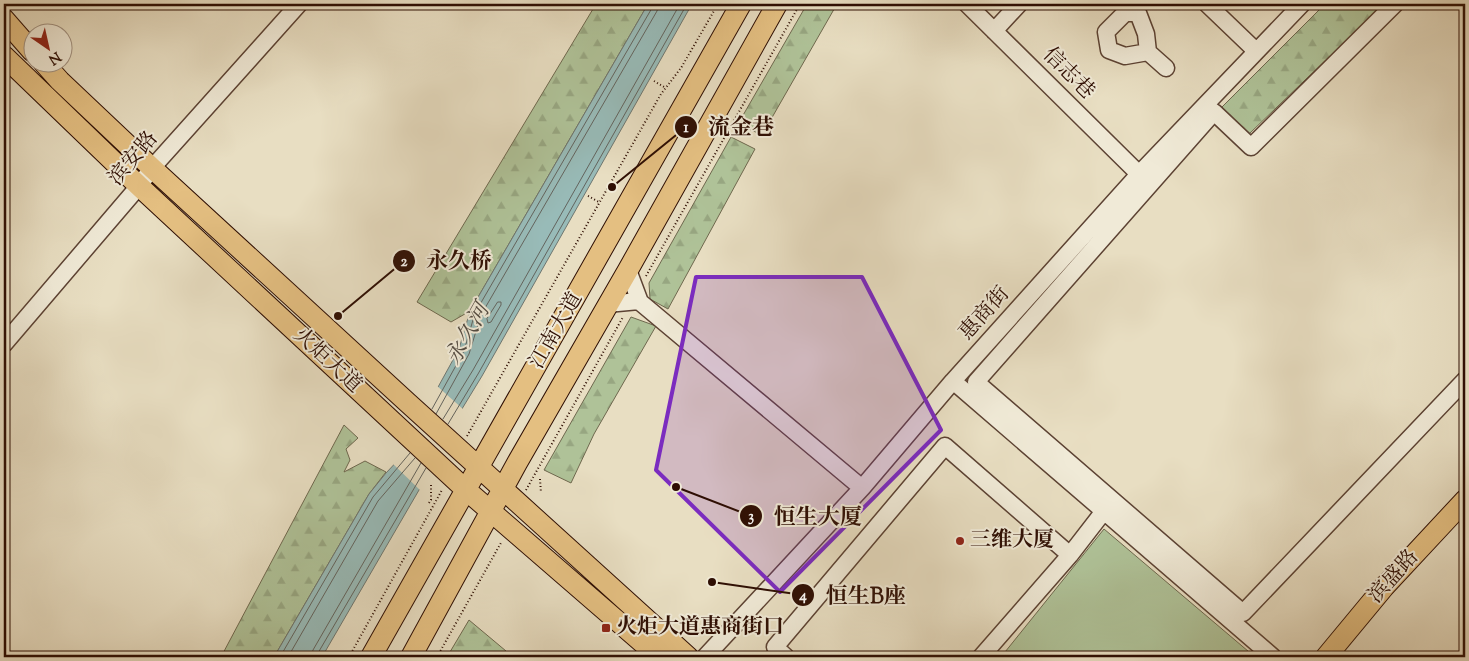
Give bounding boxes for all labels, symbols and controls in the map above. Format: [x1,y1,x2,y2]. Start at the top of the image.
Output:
north arrow [22,22,72,72]
street label: 信志巷 [1035,41,1101,107]
text: N [44,46,64,69]
callout: 流金巷 [673,108,784,145]
text: 流金巷 [708,113,774,145]
text: 1 [683,118,689,139]
street label: 滨安路 [102,125,166,193]
callout: 永久桥 [391,242,502,279]
text: 永久桥 [426,247,492,279]
text: 2 [400,252,408,273]
street label: 惠商街 [953,281,1017,347]
street label: 江南大道 [523,287,591,375]
water label: 永久河 [439,295,501,372]
street label: 火炬大道 [286,321,368,401]
callout: 恒生大厦 [739,497,872,534]
text: 恒生大厦 [774,503,862,535]
text: 3 [748,507,754,528]
place label: 三维大厦 [970,526,1054,556]
marker: 三维大厦 [954,535,966,547]
street label: 滨盛路 [1362,544,1426,610]
callout: 恒生B座 [791,576,916,613]
text: 恒生B座 [826,582,906,614]
text: 4 [798,586,807,607]
place label: 火炬大道惠商街口 [616,613,784,643]
marker: 火炬大道惠商街口 [600,622,612,634]

